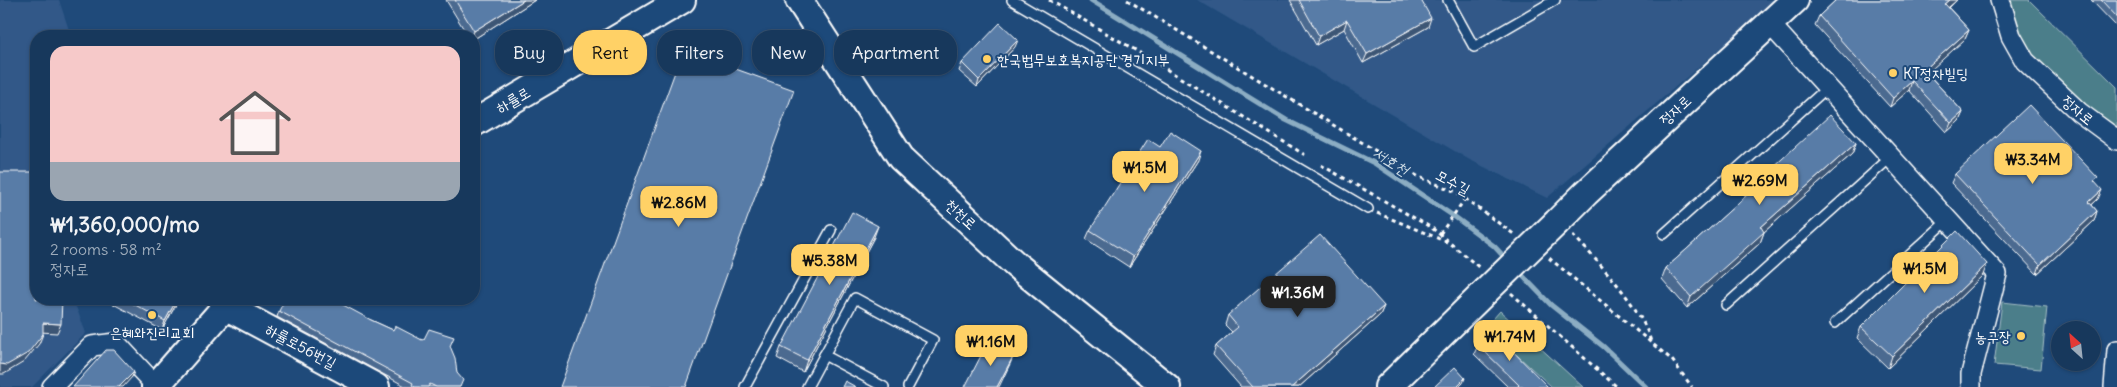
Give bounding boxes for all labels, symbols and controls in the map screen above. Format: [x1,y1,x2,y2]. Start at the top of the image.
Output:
chip: Buy [495,30,563,75]
chip: Rent [573,30,647,75]
chip: Filters [657,30,742,75]
chip: New [752,30,824,75]
chip: Apartment [834,30,957,75]
place label: 한국법무보호복지공단 경기지부 [997,50,1170,69]
marker: 한국법무보호복지공단 경기지부 [981,53,993,65]
place label: KT정자빌딩 [1903,64,1968,83]
marker: KT정자빌딩 [1887,67,1899,79]
icon: home [210,78,300,168]
street label: 하률로 [493,83,533,117]
street label: 정자로 [1655,91,1695,129]
street label: 정자로 [2058,91,2098,129]
water label: 서호천 [1369,142,1414,181]
pin: ₩3.34M [1992,142,2074,185]
text: ₩3.34M [2005,149,2061,169]
pin: ₩1.5M [1110,150,1180,193]
text: ₩1.5M [1123,157,1167,177]
pin: ₩2.69M [1719,164,1801,206]
street label: 모수길 [1433,165,1473,199]
text: ₩2.69M [1732,170,1788,190]
pin: ₩2.86M [638,186,720,228]
text: ₩2.86M [651,192,707,212]
street label: 천천로 [941,195,981,233]
text: ₩1,360,000/mo [50,211,199,238]
text: 2 rooms · 58 m² [50,239,162,259]
pin: ₩5.38M [789,244,871,286]
text: ₩5.38M [802,250,858,270]
pin: ₩1.5M [1890,252,1960,294]
text: ₩1.5M [1903,258,1947,278]
text: 정자로 [50,259,89,279]
pin: ₩1.36M [1257,276,1339,318]
text: ₩1.36M [1272,282,1324,302]
marker: 은혜와진리교회 [146,309,158,321]
street label: 하률로56번길 [262,319,340,373]
pin: ₩1.74M [1469,320,1551,362]
north arrow [2051,321,2101,371]
map controls [2051,321,2101,371]
place label: 은혜와진리교회 [110,323,194,342]
pin: ₩1.16M [950,324,1032,367]
text: ₩1.74M [1484,326,1536,346]
place label: 농구장 [1975,327,2011,346]
marker: 농구장 [2015,330,2027,342]
text: ₩1.16M [966,331,1016,351]

